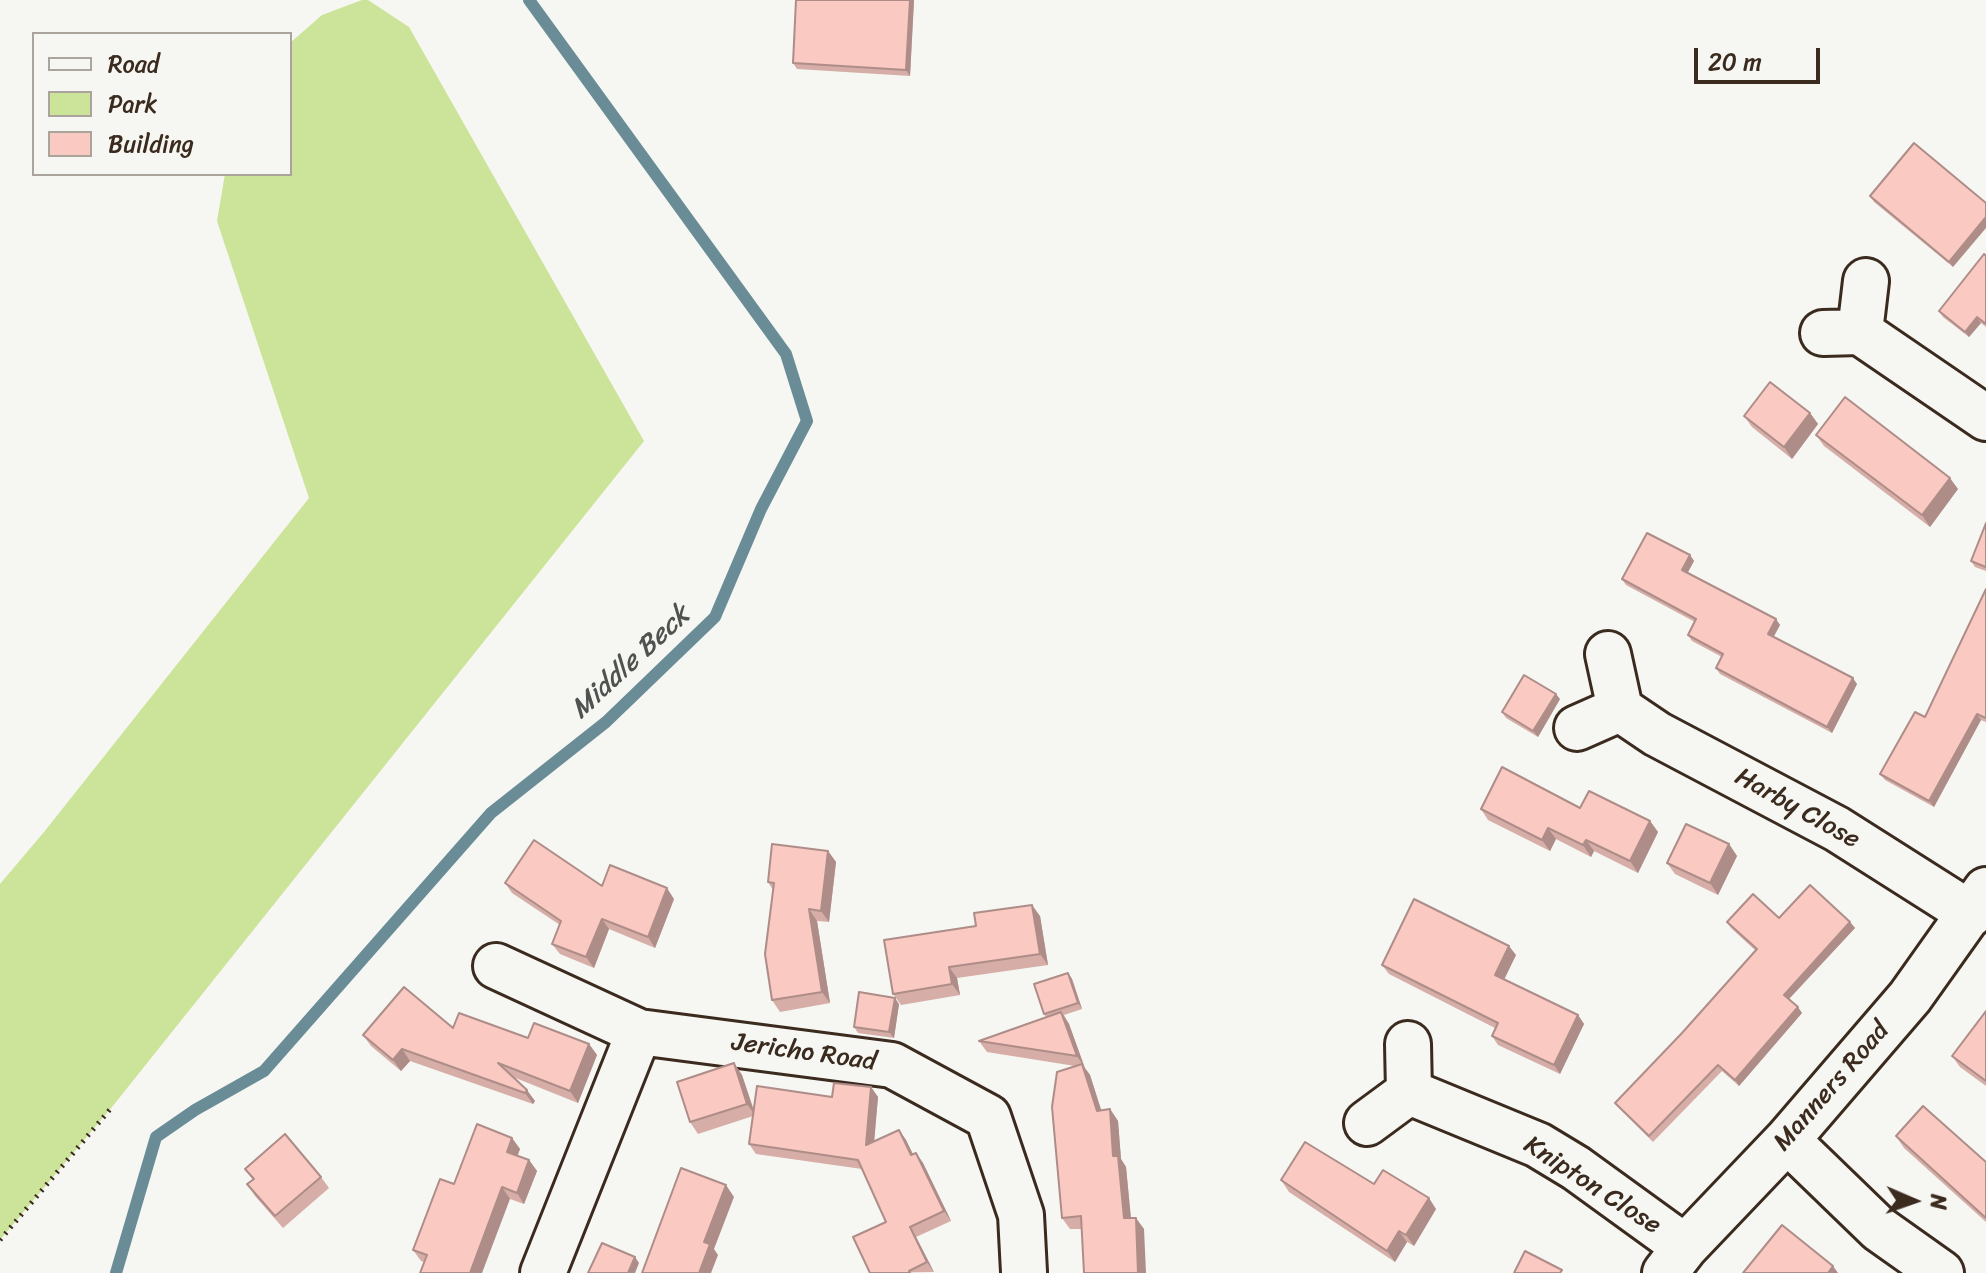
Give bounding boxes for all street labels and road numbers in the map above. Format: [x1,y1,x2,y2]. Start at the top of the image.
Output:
street label: Harby Close [1729,762,1865,856]
street label: Manners Road [1767,1016,1897,1158]
street label: Jericho Road [730,1027,878,1079]
street label: Knipton Close [1518,1130,1666,1242]

